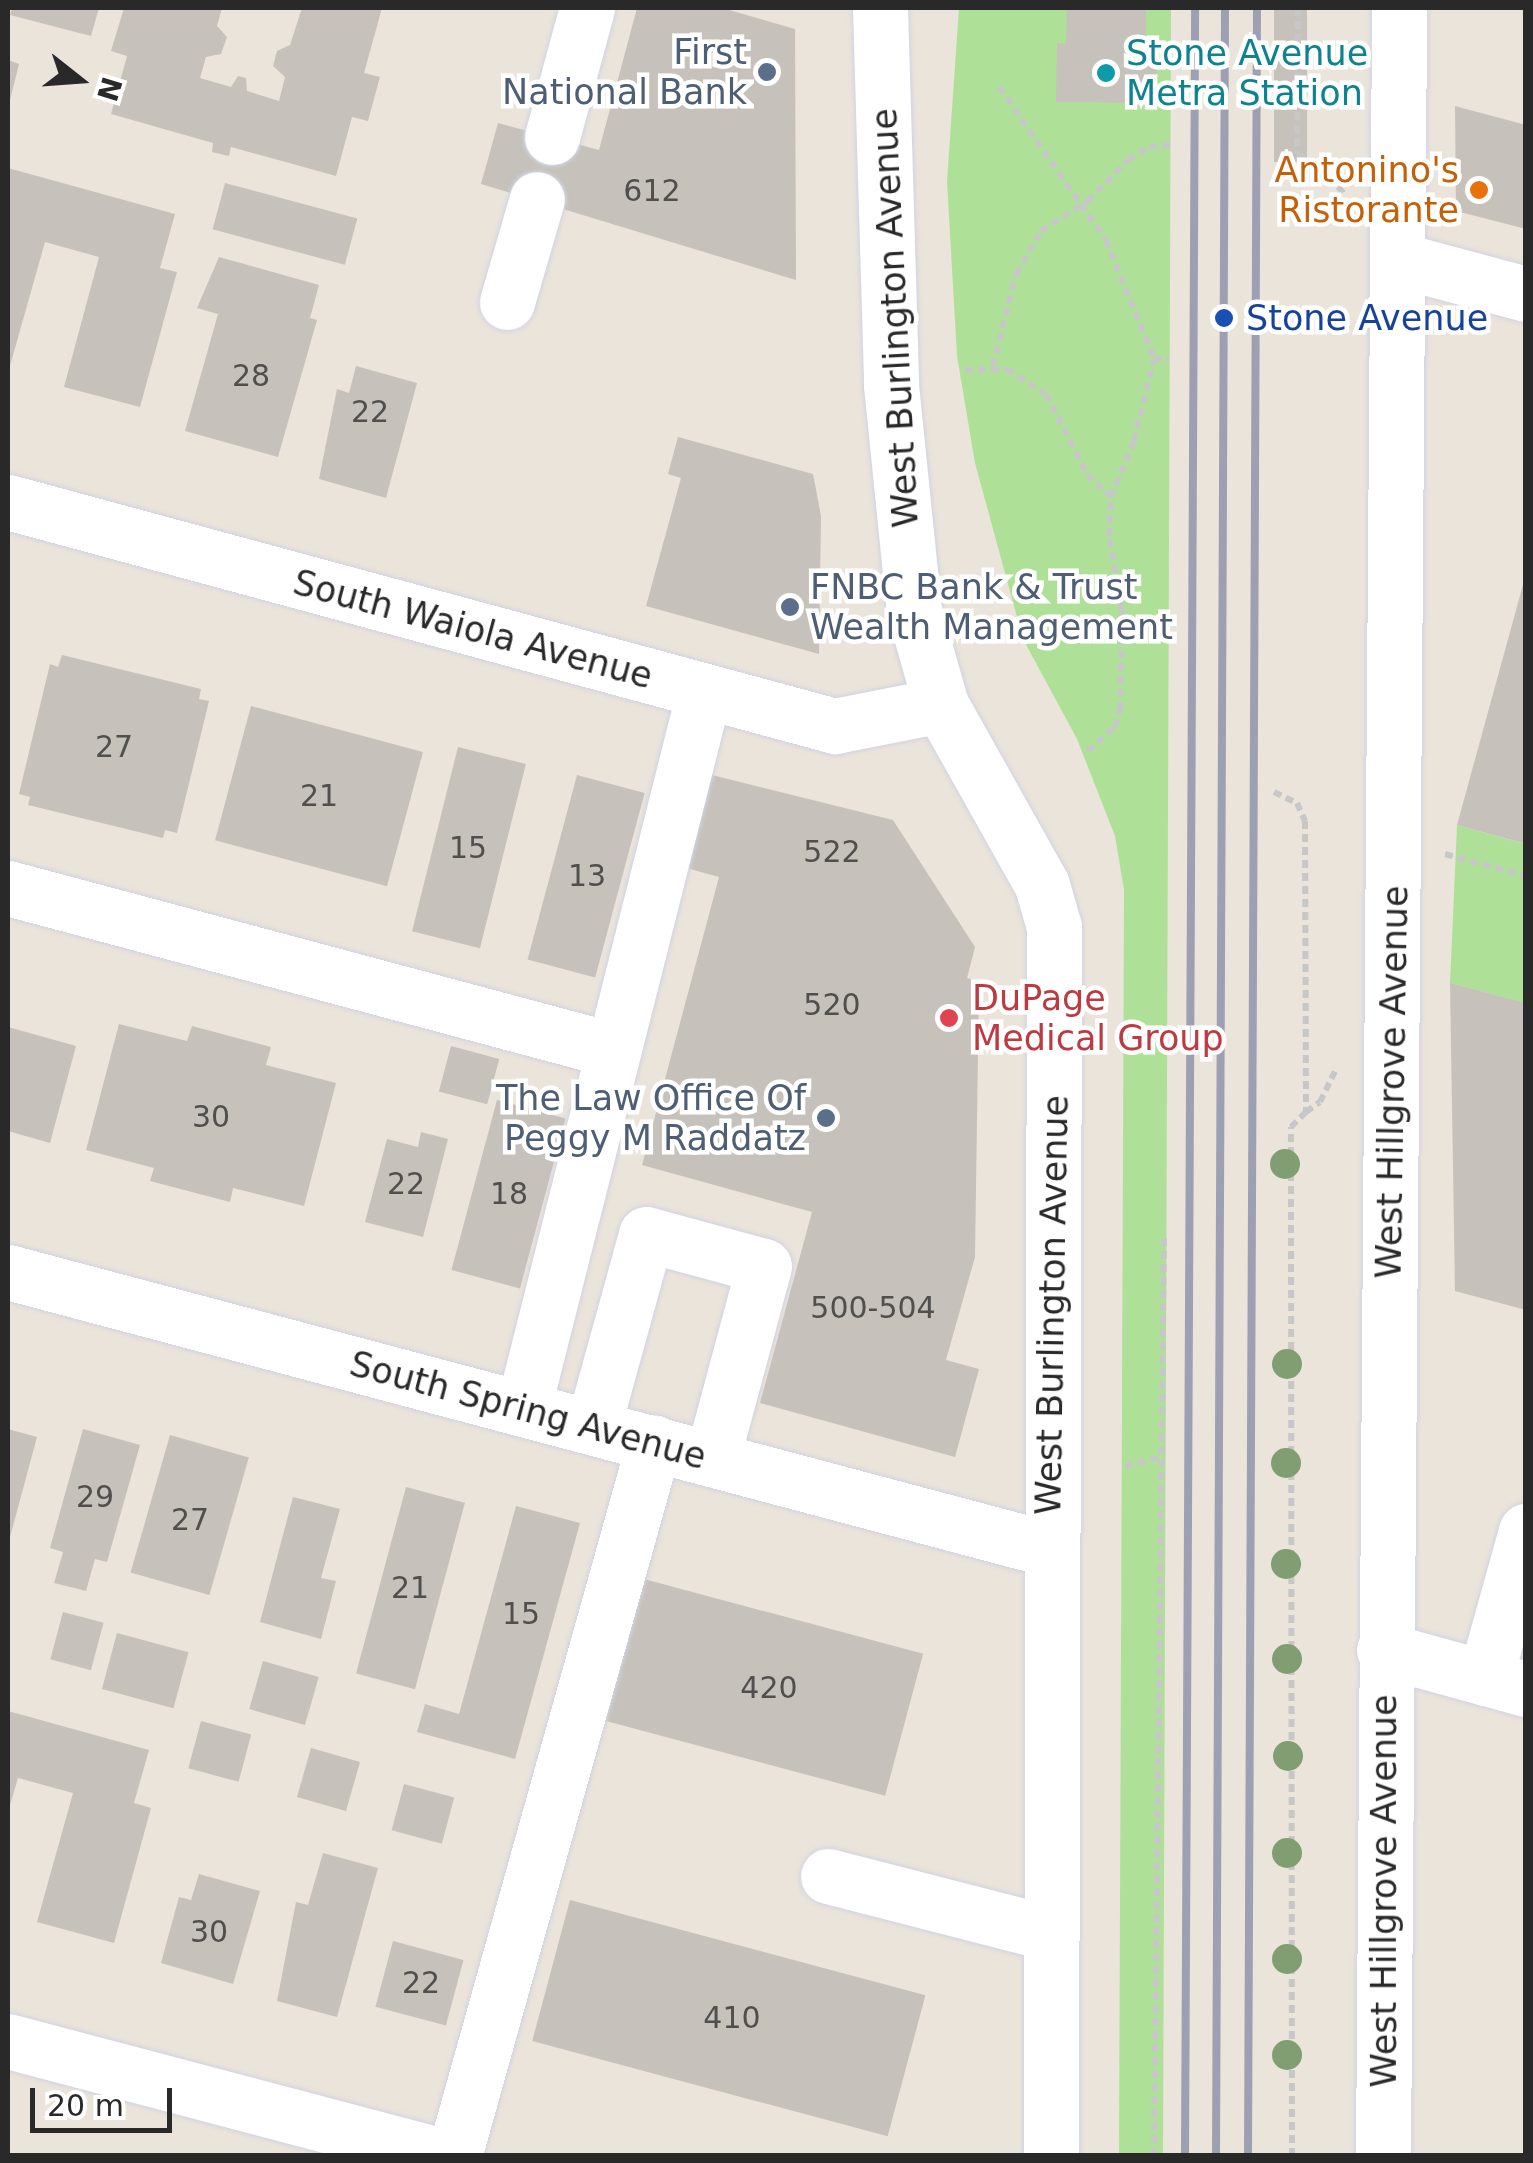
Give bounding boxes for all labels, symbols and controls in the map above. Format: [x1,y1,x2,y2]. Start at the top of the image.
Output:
north arrow [30,30,130,130]
place label: First National Bank [502,31,747,113]
place label: Stone Avenue Metra Station [1126,32,1368,114]
marker: First National Bank [756,61,778,83]
marker: Stone Avenue Metra Station [1095,62,1117,84]
text: N [90,73,128,105]
street label: West Burlington Avenue [863,107,927,529]
place label: Antonino's Ristorante [1274,149,1459,231]
house number: 612 [623,173,681,209]
marker: Antonino's Ristorante [1468,179,1490,201]
place label: Stone Avenue [1246,297,1488,339]
marker: Stone Avenue [1211,305,1237,331]
house number: 28 [232,358,270,394]
house number: 22 [351,394,389,430]
street label: South Waiola Avenue [289,561,657,697]
place label: FNBC Bank & Trust Wealth Management [810,566,1173,648]
marker: FNBC Bank & Trust Wealth Management [779,596,801,618]
house number: 27 [95,729,133,765]
house number: 21 [300,778,338,814]
house number: 15 [449,830,487,866]
house number: 522 [803,834,861,870]
house number: 13 [568,858,606,894]
street label: West Hillgrove Avenue [1368,885,1416,1279]
place label: DuPage Medical Group [972,977,1224,1059]
house number: 520 [803,987,861,1023]
marker: DuPage Medical Group [936,1005,962,1031]
place label: The Law Office Of Peggy M Raddatz [496,1077,806,1159]
street label: West Burlington Avenue [1027,1095,1077,1515]
house number: 30 [192,1099,230,1135]
marker: The Law Office Of Peggy M Raddatz [815,1107,837,1129]
house number: 22 [387,1166,425,1202]
house number: 18 [490,1176,528,1212]
house number: 500-504 [810,1290,936,1326]
street label: South Spring Avenue [345,1342,711,1478]
house number: 29 [76,1479,114,1515]
house number: 27 [171,1502,209,1538]
house number: 21 [391,1570,429,1606]
house number: 15 [502,1596,540,1632]
house number: 420 [740,1670,798,1706]
street label: West Hillgrove Avenue [1363,1694,1405,2088]
house number: 30 [190,1914,228,1950]
house number: 22 [402,1965,440,2001]
house number: 410 [703,2000,761,2036]
scale bar [35,2068,178,2130]
text: 20 m [47,2088,124,2123]

